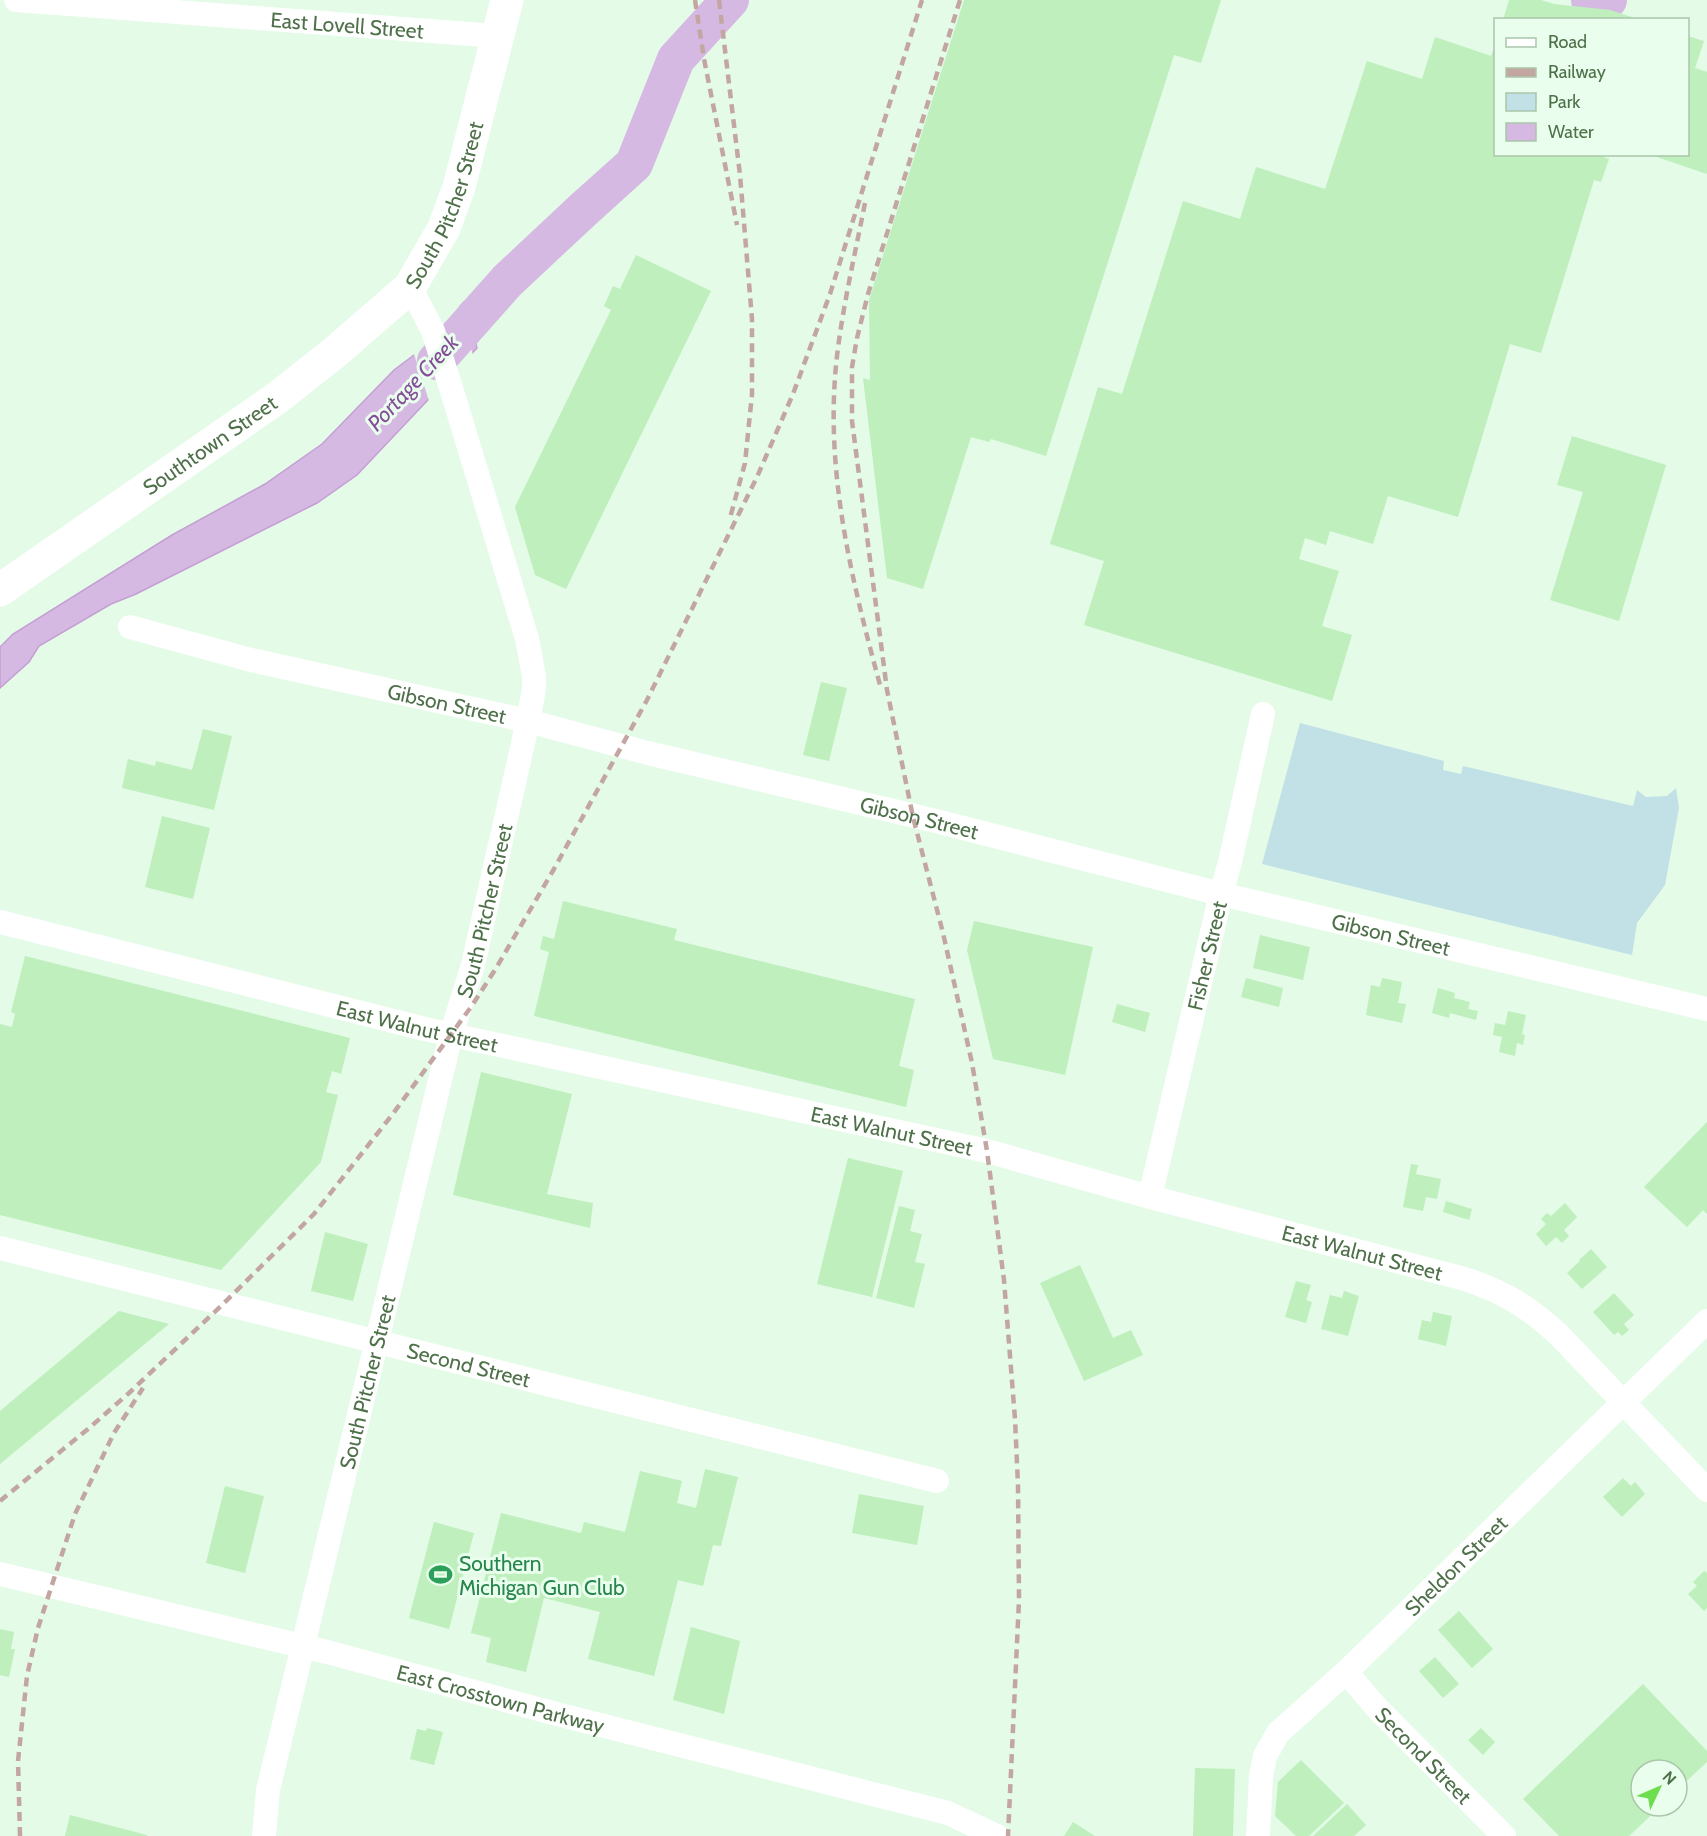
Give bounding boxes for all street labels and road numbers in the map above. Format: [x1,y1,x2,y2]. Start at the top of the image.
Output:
street label: East Lovell Street [270,7,425,43]
street label: South Pitcher Street [399,119,488,293]
street label: Southtown Street [138,390,281,500]
street label: Gibson Street [385,678,509,728]
street label: Gibson Street [858,791,981,844]
street label: South Pitcher Street [451,821,517,1001]
street label: Fisher Street [1182,898,1231,1013]
street label: Gibson Street [1329,908,1453,960]
street label: East Walnut Street [334,995,500,1057]
street label: East Walnut Street [809,1101,975,1160]
street label: East Walnut Street [1279,1219,1445,1285]
street label: South Pitcher Street [334,1292,400,1472]
street label: Second Street [405,1337,533,1392]
street label: Sheldon Street [1399,1510,1512,1621]
street label: East Crosstown Parkway [394,1659,608,1738]
street label: Second Street [1371,1702,1477,1809]

